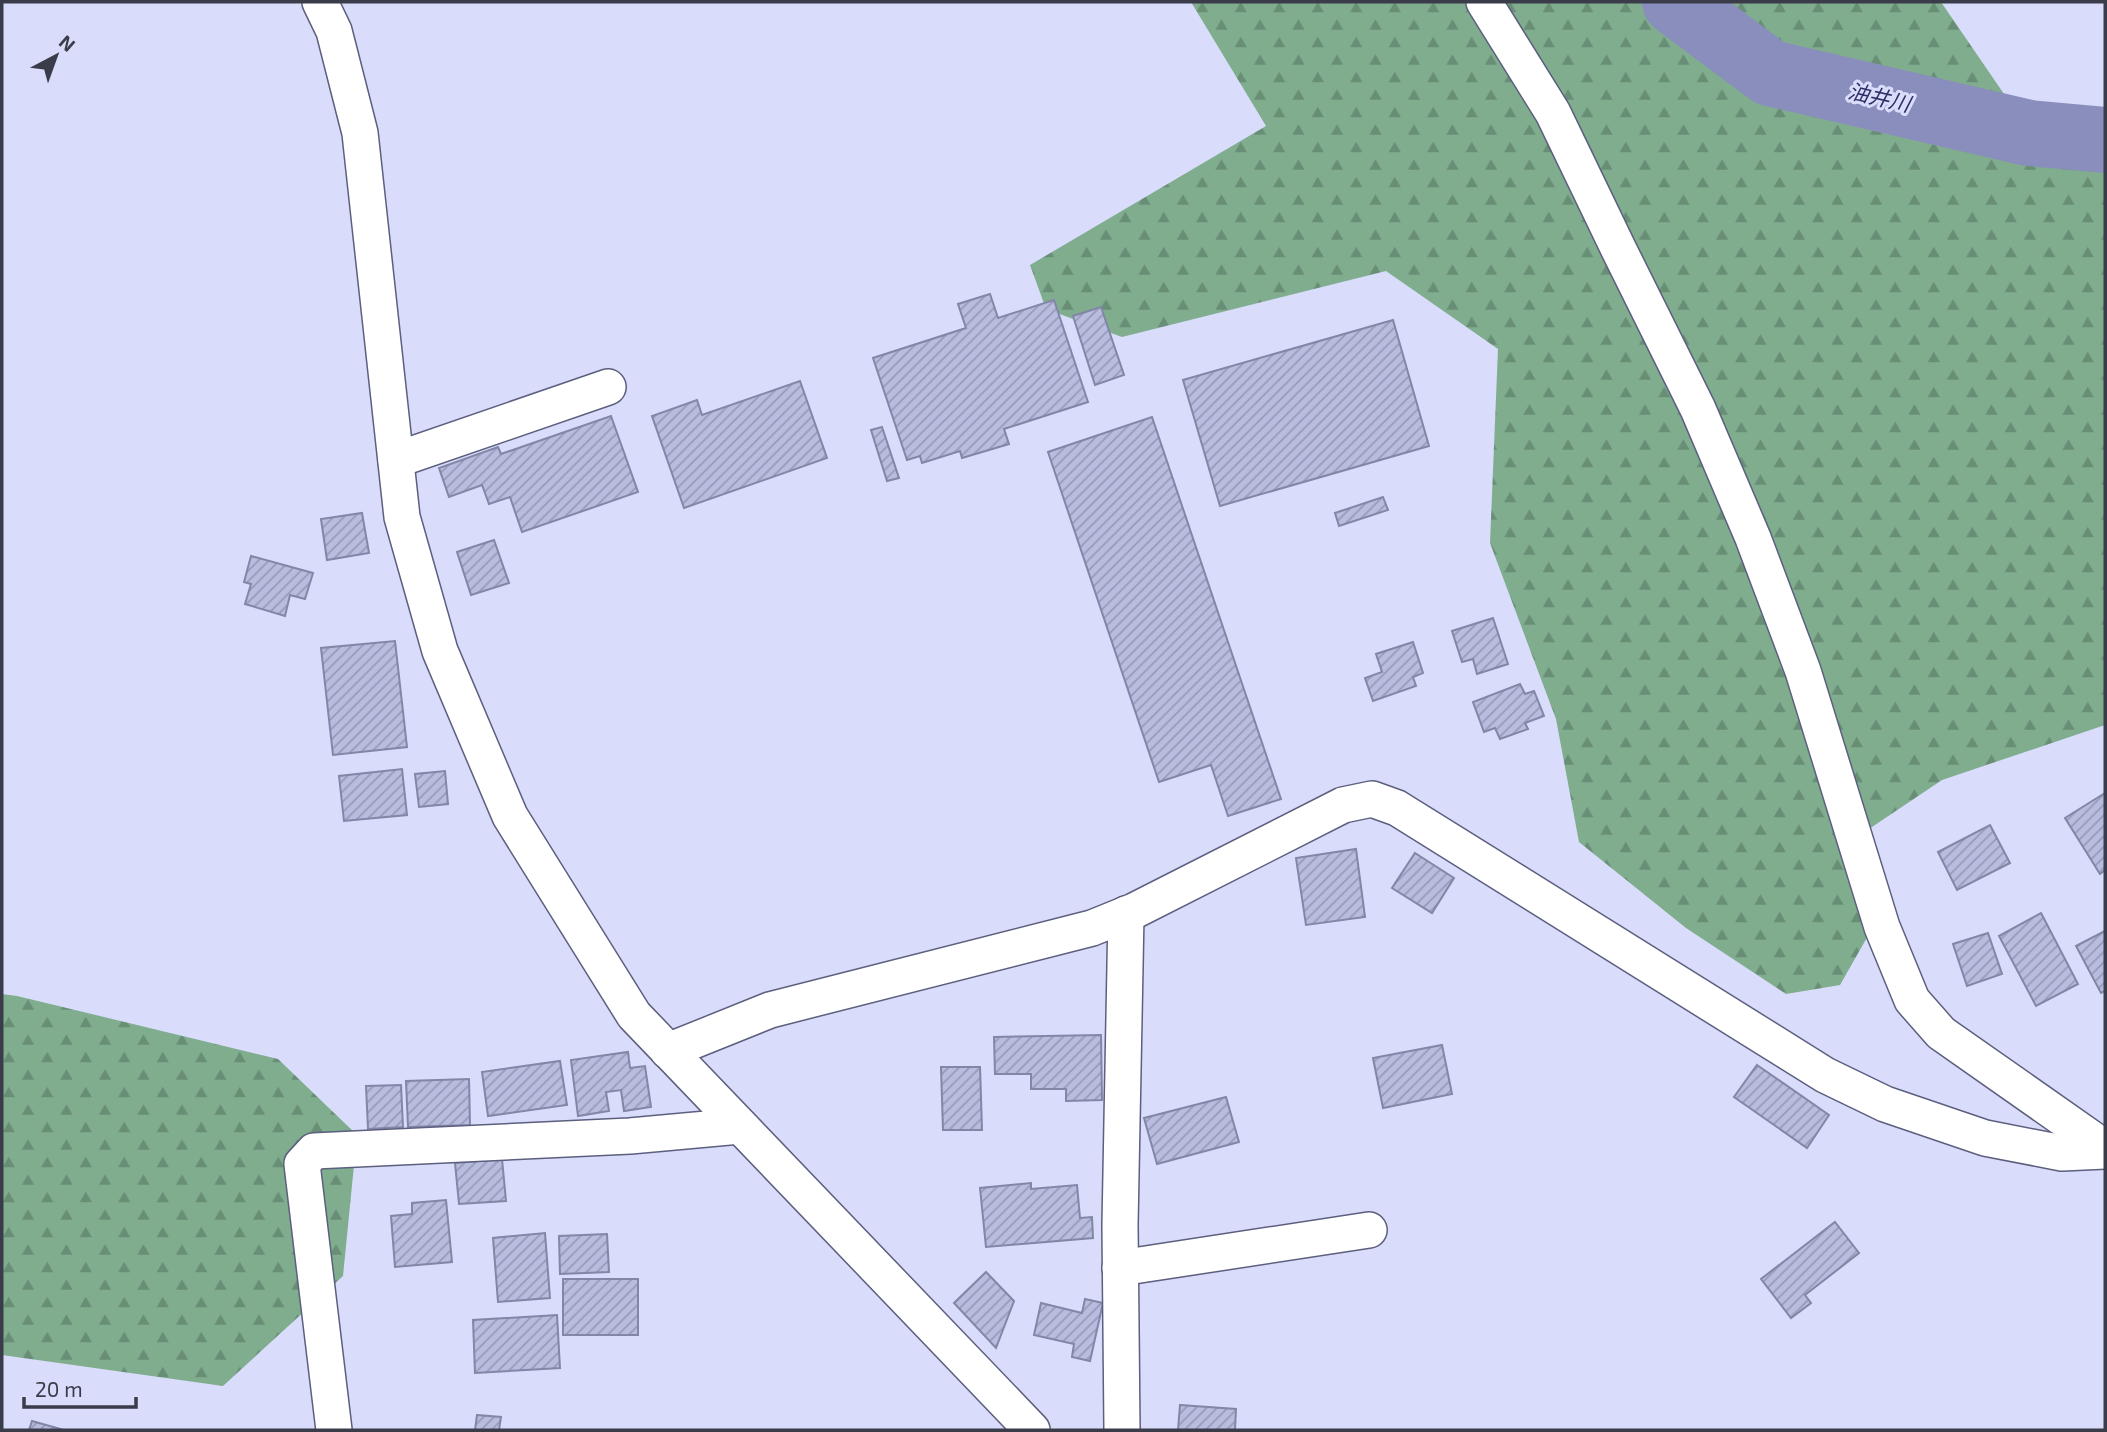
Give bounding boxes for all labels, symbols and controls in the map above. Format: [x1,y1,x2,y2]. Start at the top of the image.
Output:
north arrow [21,21,91,91]
text: N [55,30,80,56]
water label: 油井川 [1846,77,1915,116]
scale bar [24,1366,136,1410]
text: 20 m [35,1376,83,1401]

